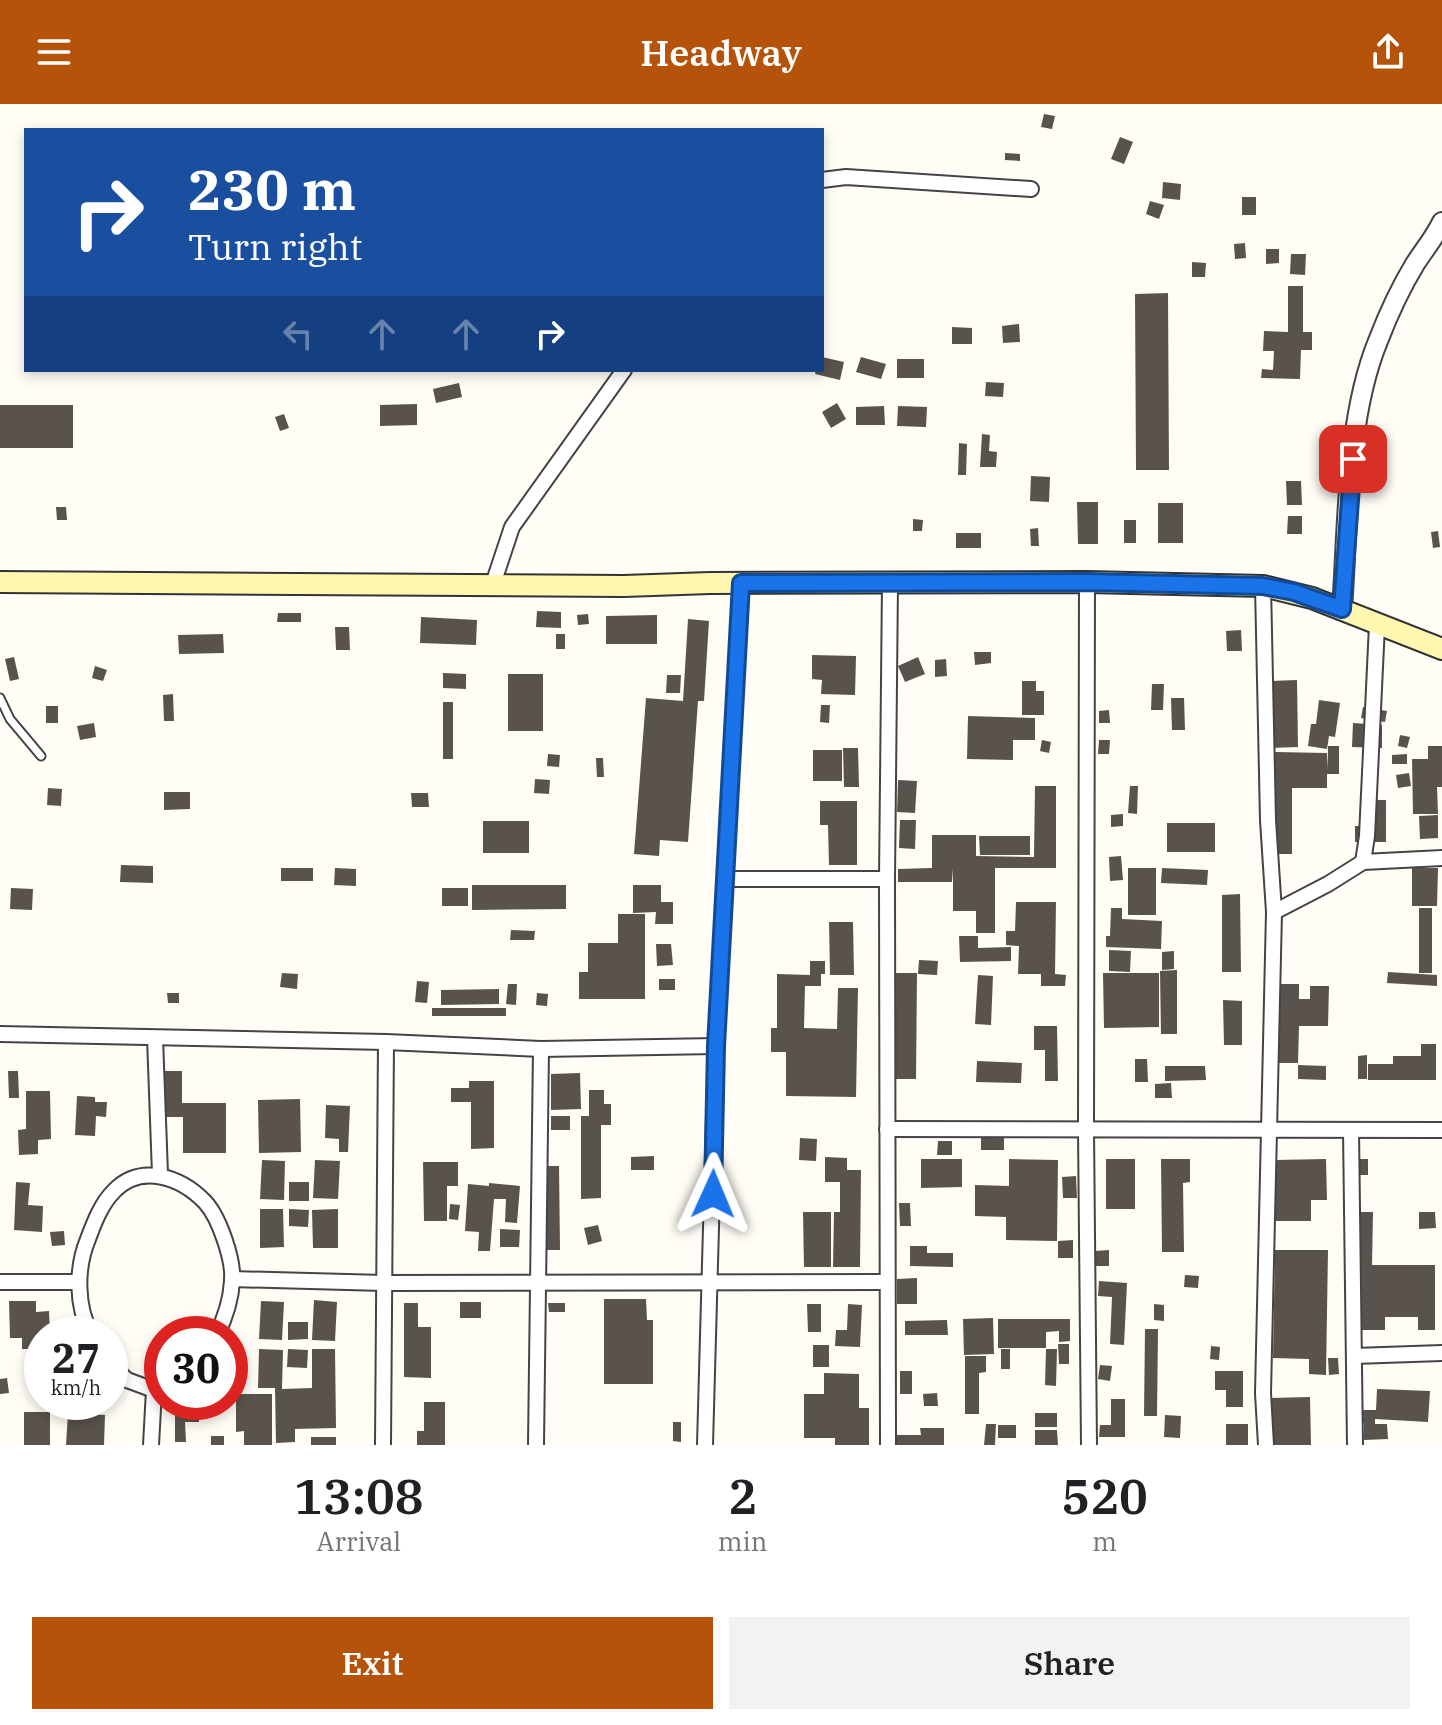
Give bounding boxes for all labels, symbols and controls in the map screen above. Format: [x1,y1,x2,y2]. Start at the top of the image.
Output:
text: Headway [640,29,802,76]
icon: menu [32,30,76,74]
icon: share [1366,30,1410,74]
text: 230 m [188,153,356,225]
icon: right [56,160,160,264]
text: Turn right [188,223,362,270]
icon: left [276,312,320,356]
icon: ahead [360,312,404,356]
icon: ahead [444,312,488,356]
icon: right [528,312,572,356]
pin [1319,425,1387,493]
icon: arrive [1331,437,1375,481]
position arrow [671,1152,755,1236]
speed limit sign: 30 [144,1316,248,1420]
text: 27 [52,1332,100,1384]
text: km/h [51,1374,101,1401]
text: 13:08 [294,1465,424,1527]
text: 2 [728,1465,757,1527]
text: 520 [1061,1465,1148,1527]
text: Arrival [317,1524,401,1558]
text: min [718,1524,767,1558]
text: m [1092,1524,1117,1558]
button: Exit [32,1617,713,1709]
button: Share [729,1617,1410,1709]

